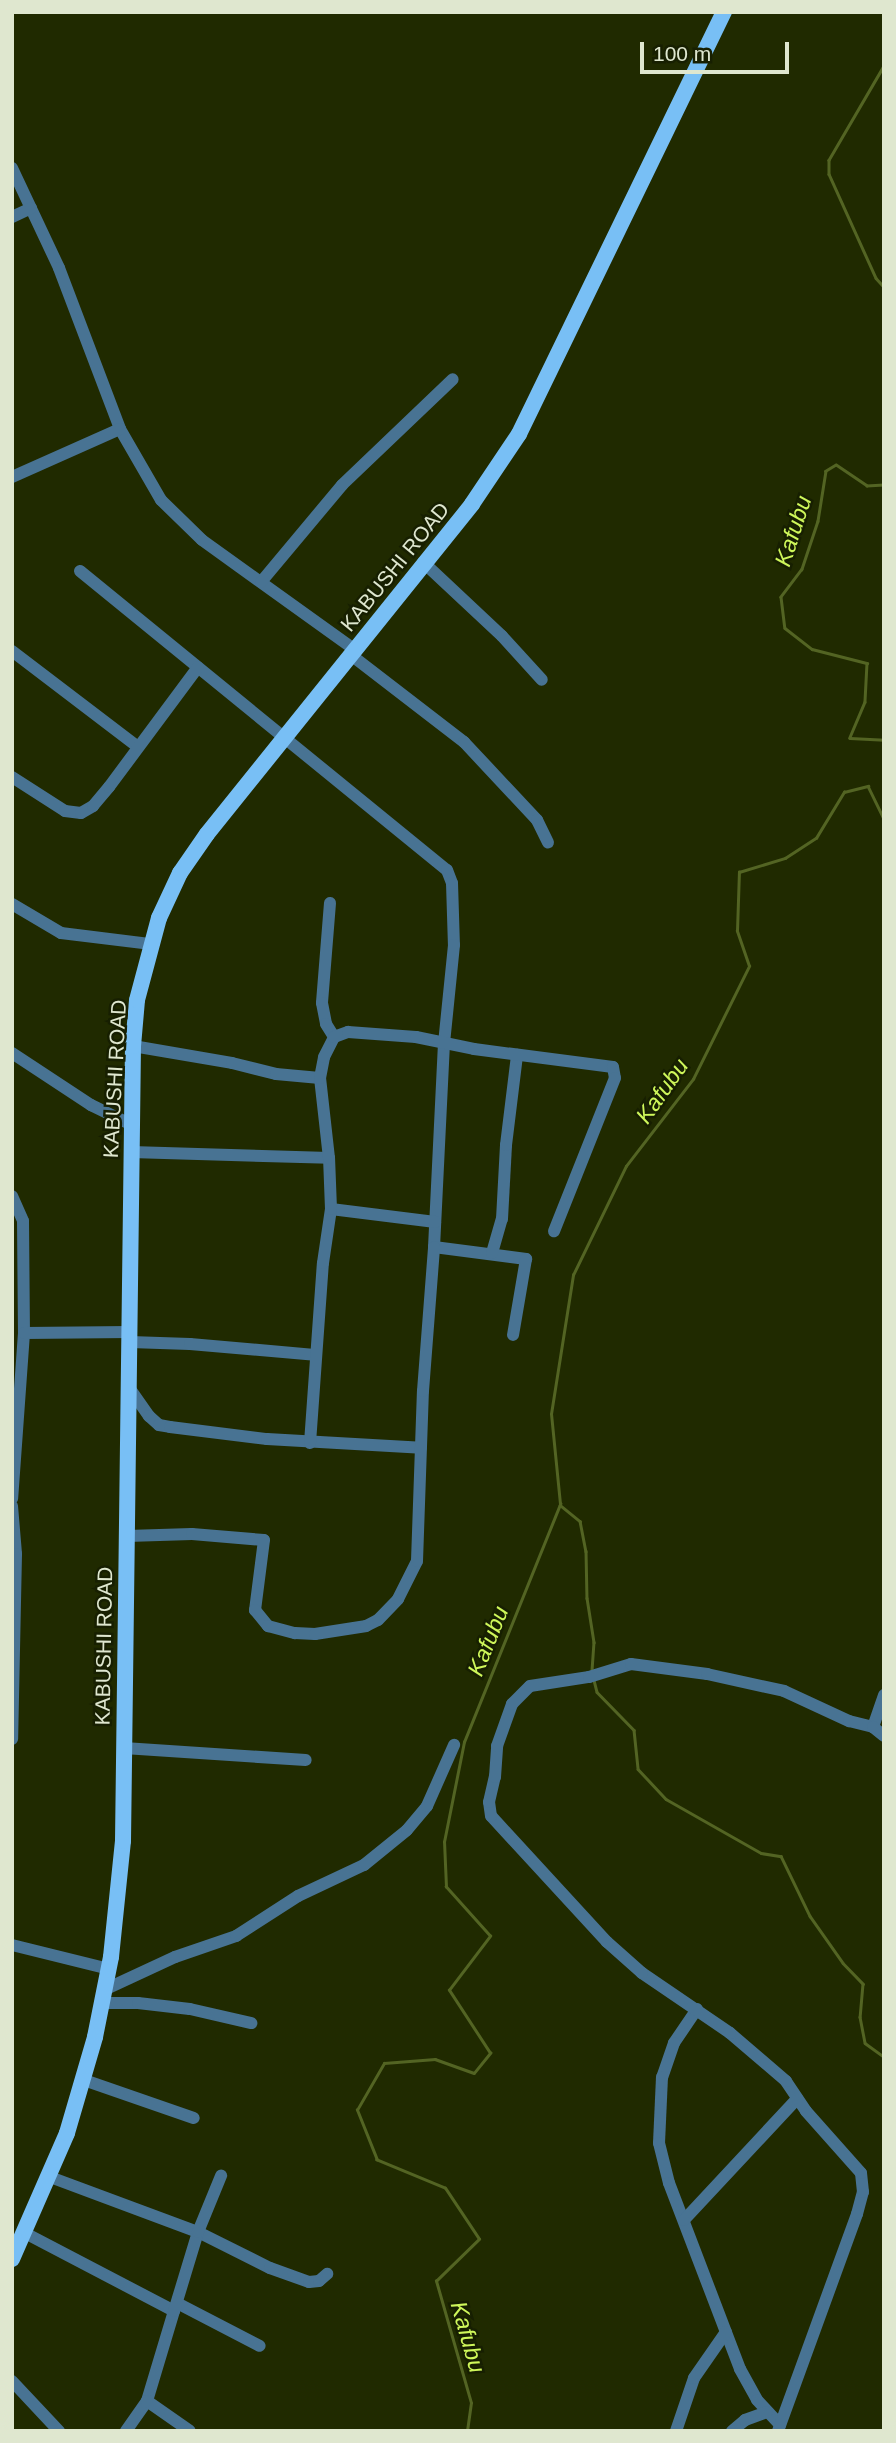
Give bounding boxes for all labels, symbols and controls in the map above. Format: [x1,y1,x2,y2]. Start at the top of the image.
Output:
scale bar [644,28,793,72]
text: 100 m [653,42,711,65]
water label: Kafubu [769,492,817,570]
street label: KABUSHI ROAD [335,497,455,637]
street label: KABUSHI ROAD [98,999,132,1159]
water label: Kafubu [630,1053,694,1129]
street label: KABUSHI ROAD [90,1566,118,1726]
water label: Kafubu [462,1602,514,1680]
water label: Kafubu [445,2298,491,2376]

